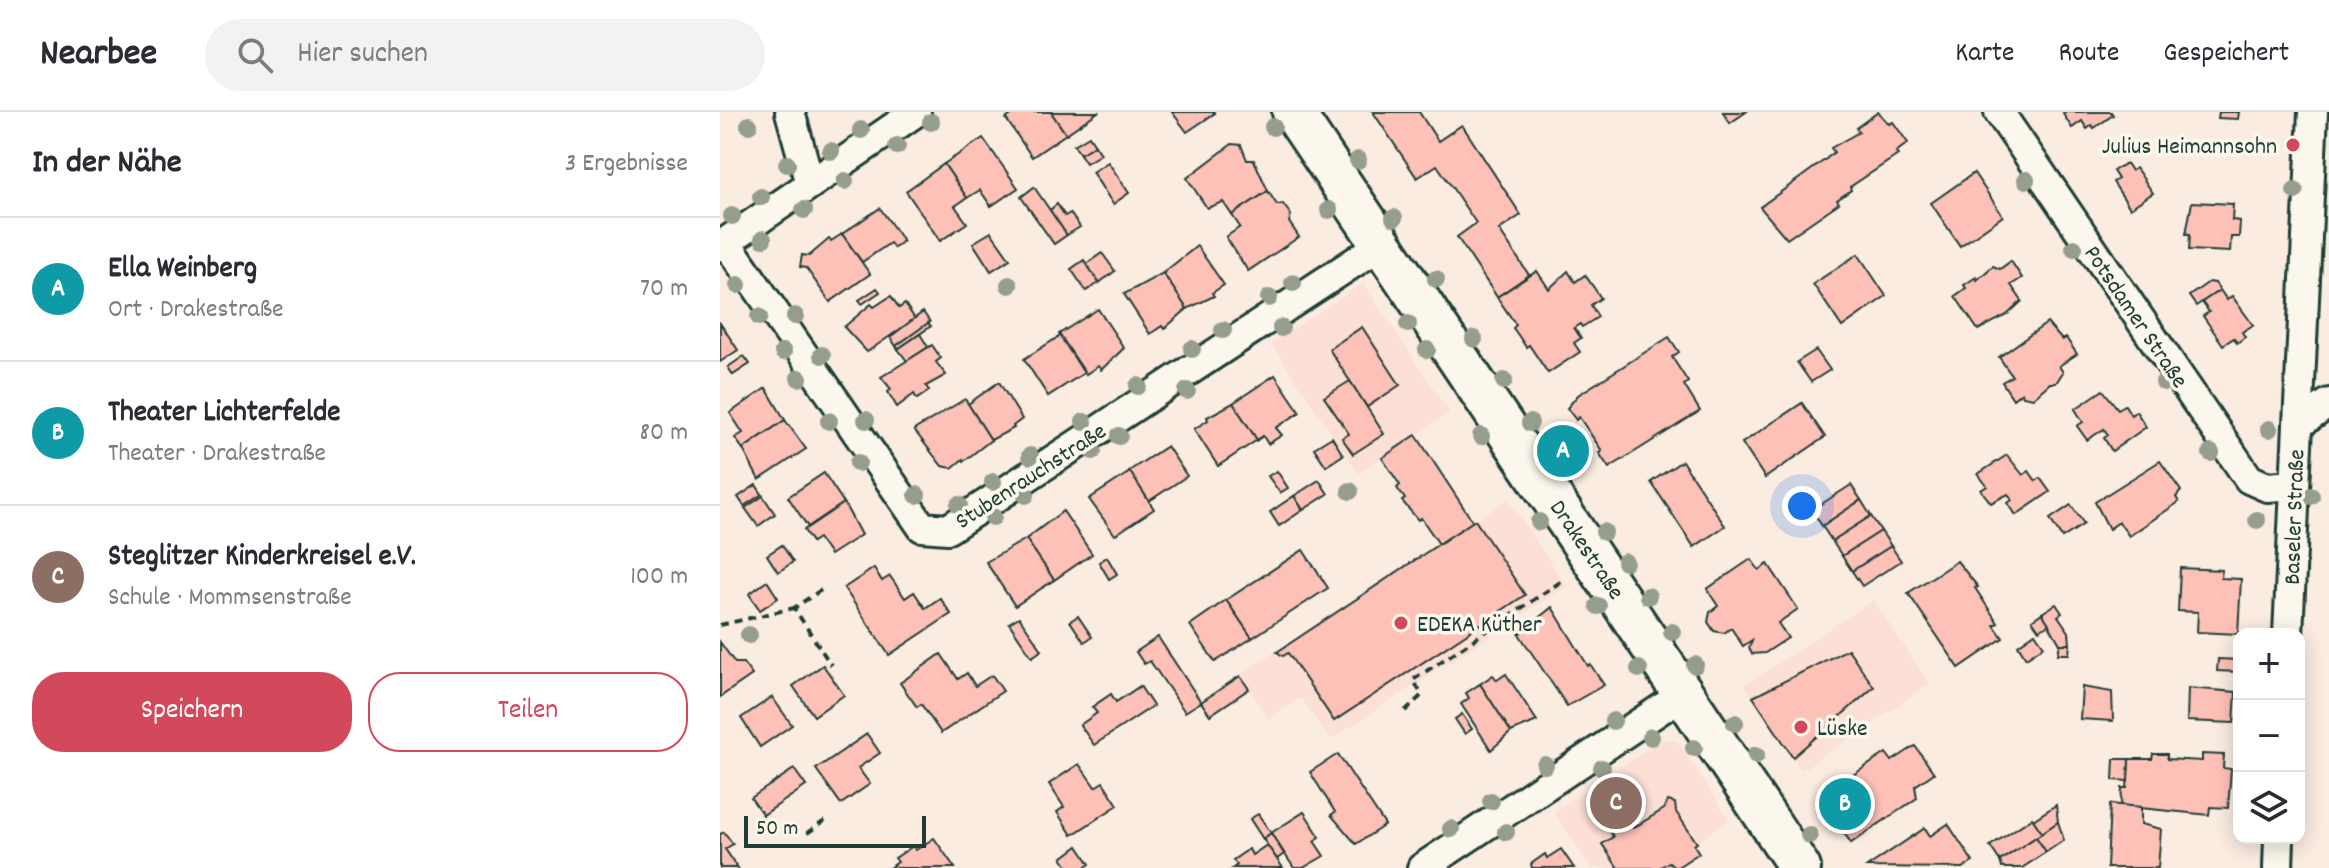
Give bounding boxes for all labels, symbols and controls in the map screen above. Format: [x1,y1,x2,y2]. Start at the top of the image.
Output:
search box [205,19,765,91]
text: Nearbee [40,28,157,83]
icon: search [233,33,277,77]
text: Hier suchen [297,34,428,77]
text: Karte [1955,35,2014,75]
text: Route [2058,35,2119,75]
text: Gespeichert [2163,35,2289,75]
place label: Julius Heimannsohn [2102,131,2277,165]
marker: Julius Heimannsohn [2284,136,2302,154]
text: In der Nähe [32,140,182,189]
text: 3 Ergebnisse [565,146,688,183]
street label: Potsdamer Straße [2074,239,2195,396]
text: Ella Weinberg [108,249,257,292]
text: A [51,271,65,308]
text: 70 m [640,271,688,308]
text: Ort · Drakestraße [108,292,284,329]
text: Theater Lichterfelde [108,393,340,436]
text: B [52,415,64,452]
text: 80 m [640,415,688,452]
street label: Stubenrauchstraße [949,416,1114,539]
pin: A [1537,421,1589,481]
text: Theater · Drakestraße [108,436,326,473]
street label: Baseler Straße [2277,449,2315,585]
your location [1782,486,1822,526]
street label: Drakestraße [1540,494,1631,607]
text: Steglitzer Kinderkreisel e.V. [108,537,416,580]
text: C [52,559,64,596]
text: 100 m [630,559,688,596]
text: Schule · Mommsenstraße [108,580,352,617]
place label: EDEKA Küther [1417,609,1542,643]
marker: EDEKA Küther [1392,614,1410,632]
map controls [2233,628,2305,844]
button: + [2233,628,2305,700]
button: Speichern [32,672,352,752]
button: Teilen [368,672,688,752]
button: − [2233,700,2305,772]
place label: Lüske [1817,713,1868,747]
marker: Lüske [1792,718,1810,736]
button: layers [2233,772,2305,844]
pin: C [1590,773,1642,833]
pin: B [1819,774,1871,834]
scale bar [744,812,926,848]
text: 50 m [756,814,798,845]

